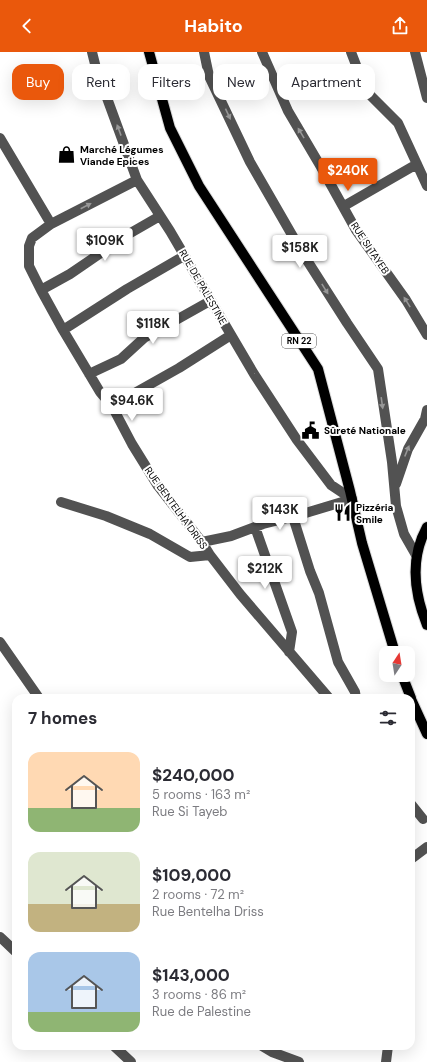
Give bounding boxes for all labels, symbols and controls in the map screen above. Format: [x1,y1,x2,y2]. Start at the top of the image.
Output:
text: Habito [184,14,243,38]
icon: back [16,15,38,37]
icon: share [389,15,411,37]
chip: Buy [12,64,64,100]
chip: Rent [72,64,130,100]
chip: Filters [138,64,205,100]
chip: New [213,64,269,100]
chip: Apartment [277,64,375,100]
one-way arrow [225,109,231,120]
one-way arrow [115,124,121,136]
one-way arrow [298,127,305,139]
place label: Marché Légumes Viande Epices [80,143,163,168]
shop icon: Marché Légumes Viande Epices [57,145,77,165]
pin: $240K [320,158,376,192]
text: $240K [327,162,369,179]
one-way arrow [80,203,92,209]
street label: RUE SI TAYEB [348,220,392,276]
pin: $109K [77,228,133,262]
text: $109K [86,232,124,249]
pin: $158K [272,235,328,269]
text: $158K [281,239,319,256]
street label: RUE DE PALESTINE [176,247,230,327]
one-way arrow [321,284,329,294]
one-way arrow [403,297,411,307]
pin: $118K [125,311,181,345]
text: $118K [136,315,170,332]
road number: RN 22 [282,334,316,348]
pin: $94.6K [99,388,165,422]
text: $94.6K [110,392,154,409]
one-way arrow [379,396,386,409]
public building icon: Sûreté Nationale [301,420,321,440]
place label: Sûreté Nationale [324,424,406,437]
one-way arrow [405,445,411,457]
street label: RUE BENTELHA DRISS [142,464,210,552]
pin: $143K [252,497,308,531]
text: $143K [261,501,299,518]
place label: Pizzéria Smile [356,501,394,526]
restaurant icon: Pizzéria Smile [333,503,353,523]
pin: $212K [237,556,293,590]
text: $212K [247,560,283,577]
north arrow [379,646,415,682]
map controls [379,646,415,682]
text: 7 homes [28,707,97,729]
icon: filters [377,707,399,729]
text: $240,000 [152,764,235,786]
icon: home [60,768,108,816]
text: 5 rooms · 163 m² [152,786,250,803]
text: Rue Si Tayeb [152,803,227,820]
text: $109,000 [152,864,231,886]
icon: home [60,868,108,916]
text: 2 rooms · 72 m² [152,886,244,903]
text: Rue Bentelha Driss [152,903,264,920]
text: $143,000 [152,964,230,986]
icon: home [60,968,108,1016]
text: 3 rooms · 86 m² [152,986,246,1003]
text: Rue de Palestine [152,1003,251,1020]

